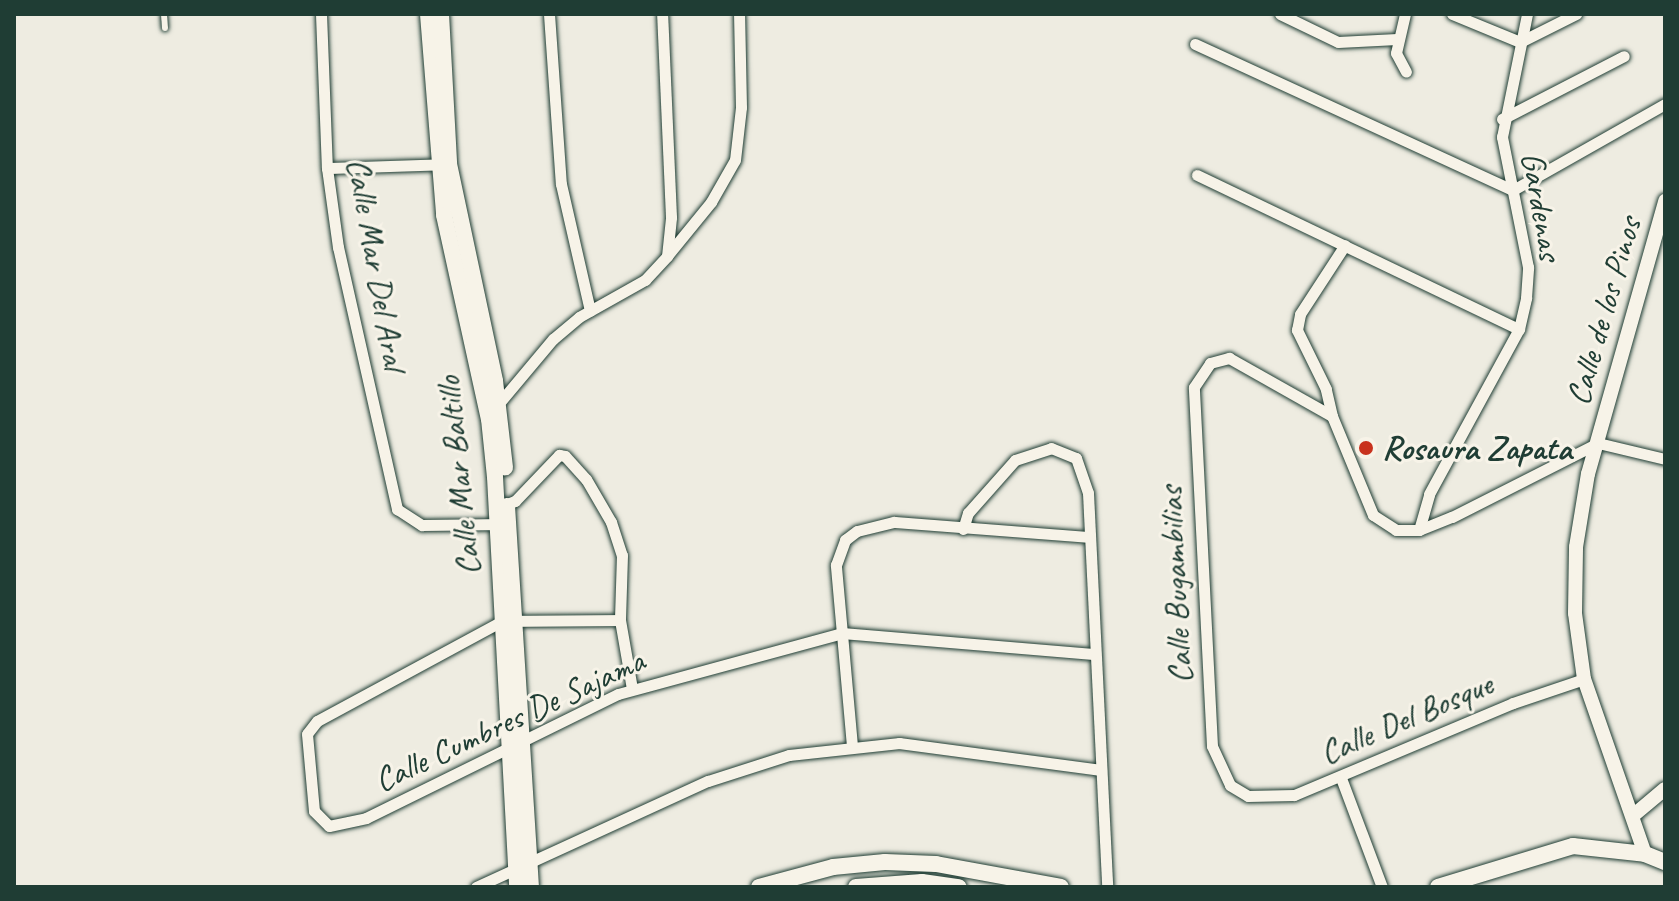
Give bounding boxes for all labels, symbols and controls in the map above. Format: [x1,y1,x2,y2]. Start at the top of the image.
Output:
street label: Gardenas [1512,149,1572,263]
street label: Calle Mar Del Aral [338,154,416,374]
street label: Calle de los Pinos [1557,212,1649,410]
street label: Calle Mar Baltillo [427,374,489,578]
place label: Rosaura Zapata [1382,428,1571,468]
marker: Rosaura Zapata [1357,439,1375,457]
street label: Calle Bugambilias [1149,486,1201,684]
street label: Calle Cumbres De Sajama [368,640,650,800]
street label: Calle Del Bosque [1313,663,1499,773]

